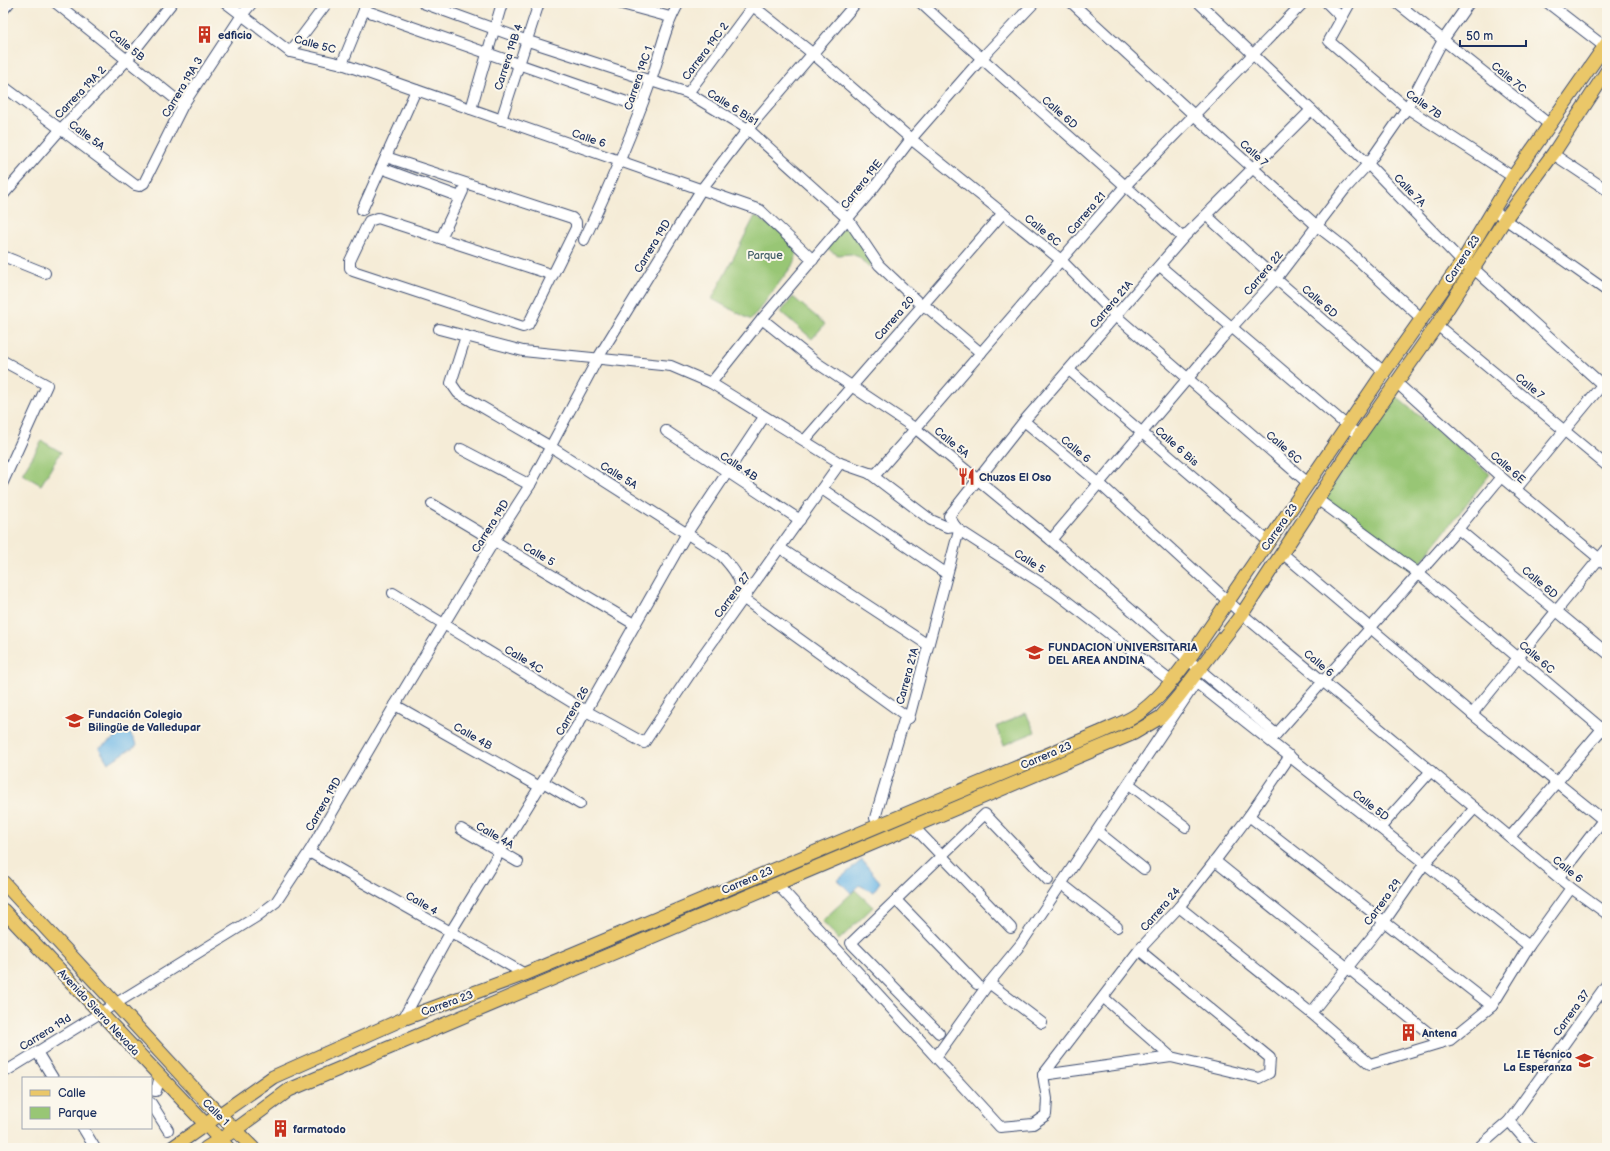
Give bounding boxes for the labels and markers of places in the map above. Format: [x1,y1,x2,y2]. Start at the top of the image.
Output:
building icon: edficio [195,25,215,45]
place label: edficio [218,29,252,42]
restaurant icon: Chuzos El Oso [956,467,976,487]
place label: Chuzos El Oso [979,471,1051,484]
place label: FUNDACION UNIVERSITARIA DEL AREA ANDINA [1048,641,1198,667]
school or university icon: FUNDACION UNIVERSITARIA DEL AREA ANDINA [1025,643,1045,663]
place label: Fundación Colegio Bilingüe de Valledupar [88,708,201,734]
school or university icon: Fundación Colegio Bilingüe de Valledupar [65,710,85,730]
building icon: Antena [1399,1023,1419,1043]
place label: Antena [1421,1027,1457,1040]
place label: I.E Técnico La Esperanza [1503,1048,1572,1074]
school or university icon: I.E Técnico La Esperanza [1575,1050,1595,1070]
building icon: farmatodo [270,1119,290,1139]
place label: farmatodo [293,1123,346,1136]

